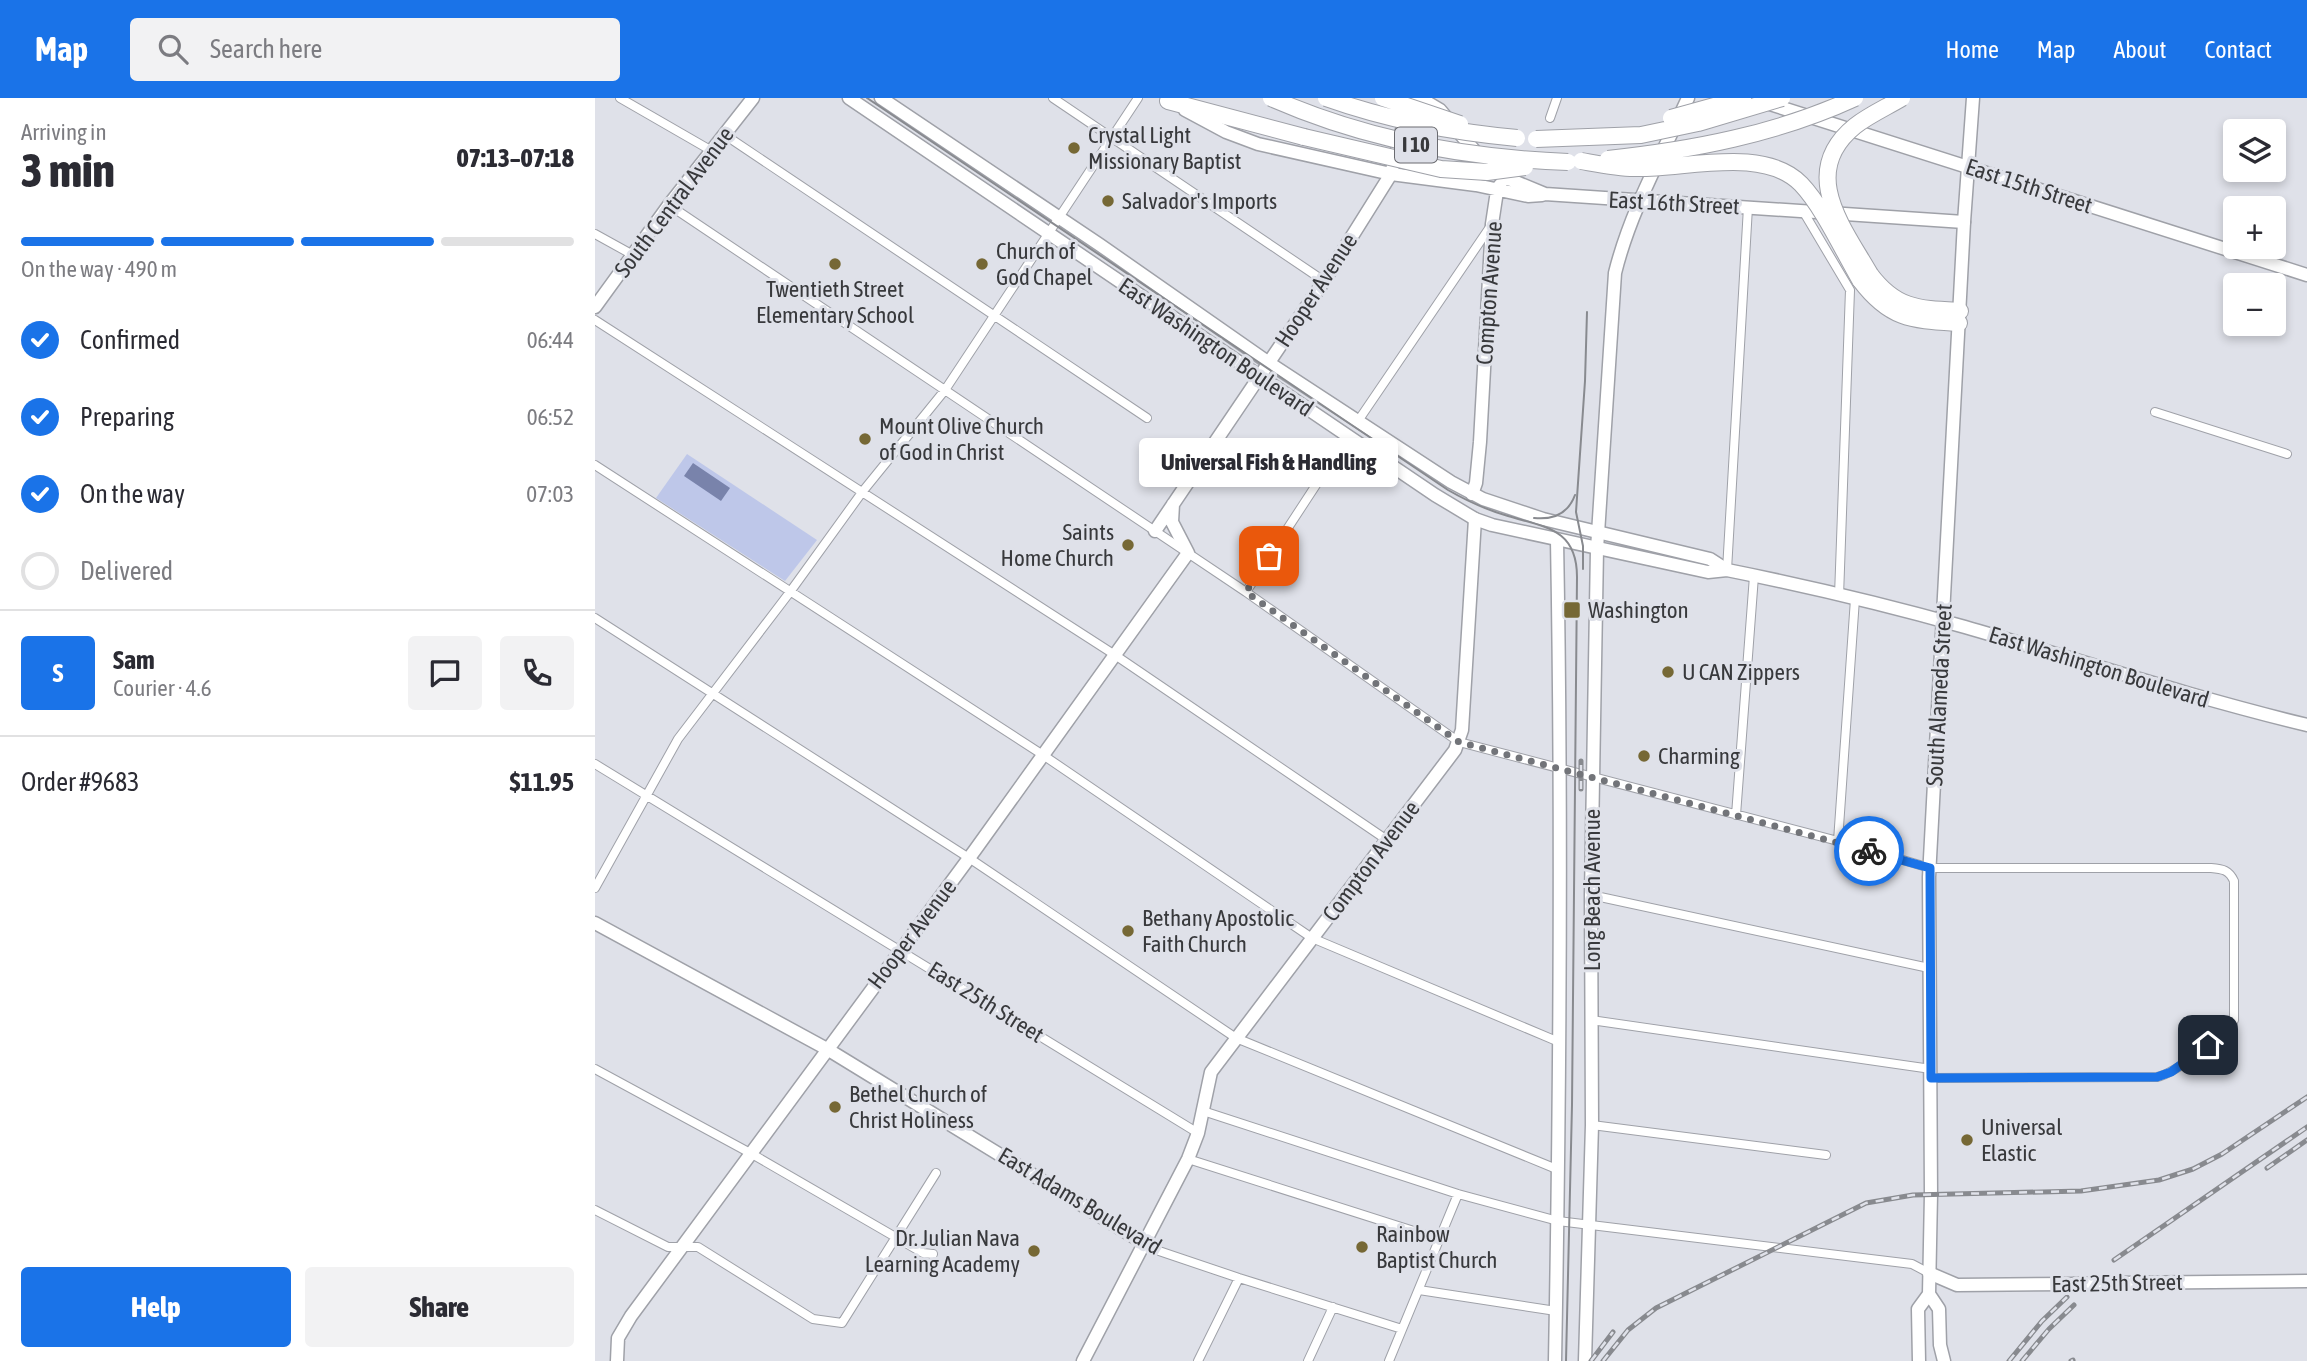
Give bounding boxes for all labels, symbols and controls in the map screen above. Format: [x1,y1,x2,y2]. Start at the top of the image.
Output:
search box [130,18,620,81]
text: Map [35,30,88,68]
icon: search [154,30,192,68]
text: Search here [210,34,322,64]
text: Home [1945,36,1999,63]
text: Map [2037,36,2075,63]
text: About [2113,36,2166,63]
text: Contact [2204,36,2272,63]
text: Arriving in [21,119,107,145]
map controls [2223,119,2286,336]
button: layers [2223,119,2286,182]
street label: South Central Avenue [609,122,739,282]
place label: Crystal Light Missionary Baptist [1088,122,1241,174]
road number: I 10 [1395,128,1437,162]
marker: Crystal Light Missionary Baptist [1066,140,1082,156]
text: 07:13–07:18 [457,143,574,173]
text: 3 min [21,144,115,197]
street label: East 15th Street [1962,153,2096,219]
street label: East 16th Street [1608,187,1740,219]
place label: Salvador's Imports [1122,188,1277,214]
marker: Salvador's Imports [1100,193,1116,209]
button: + [2223,196,2286,259]
street label: Compton Avenue [1471,220,1507,366]
street label: Hooper Avenue [1270,228,1362,352]
place label: Church of God Chapel [996,238,1093,290]
text: On the way · 490 m [21,256,177,282]
marker: Twentieth Street Elementary School [827,256,843,272]
marker: Church of God Chapel [974,256,990,272]
street label: East Washington Boulevard [1114,272,1318,422]
button: − [2223,273,2286,336]
place label: Twentieth Street Elementary School [756,276,914,328]
icon: check [21,321,59,359]
text: Confirmed [80,325,180,355]
text: 06:44 [527,327,574,353]
icon: check [21,398,59,436]
text: Preparing [80,402,174,432]
text: 06:52 [527,404,574,430]
place label: Mount Olive Church of God in Christ [879,413,1044,465]
marker: Mount Olive Church of God in Christ [857,431,873,447]
callout: Universal Fish & Handling [1139,437,1399,486]
text: Universal Fish & Handling [1161,449,1376,475]
icon: check [21,475,59,513]
text: On the way [80,479,185,509]
text: 07:03 [526,481,574,507]
place label: Saints Home Church [1001,519,1114,571]
pin [1239,526,1299,586]
marker: Saints Home Church [1120,537,1136,553]
icon: bag [1250,537,1288,575]
text: Delivered [80,556,173,586]
place label: Washington [1588,597,1689,623]
marker: Washington [1562,600,1582,620]
street label: South Alameda Street [1921,603,1957,787]
street label: East Washington Boulevard [1986,621,2212,713]
button: chat [408,636,482,710]
button: phone [500,636,574,710]
text: Sam [113,645,155,675]
text: S [53,658,63,688]
place label: U CAN Zippers [1682,659,1800,685]
marker: U CAN Zippers [1660,664,1676,680]
text: Courier · 4.6 [113,675,212,701]
place label: Charming [1658,743,1740,769]
marker: Charming [1636,748,1652,764]
text: Order #9683 [21,767,140,797]
text: $11.95 [510,767,574,797]
street label: Compton Avenue [1317,796,1425,926]
street label: Long Beach Avenue [1579,809,1605,971]
courier [1834,816,1904,886]
icon: bike [1850,832,1888,870]
street label: Hooper Avenue [863,874,961,994]
place label: Bethany Apostolic Faith Church [1142,905,1294,957]
marker: Bethany Apostolic Faith Church [1120,923,1136,939]
street label: East 25th Street [923,956,1049,1048]
pin [2178,1015,2238,1075]
icon: home [2189,1026,2227,1064]
place label: Bethel Church of Christ Holiness [849,1081,987,1133]
marker: Bethel Church of Christ Holiness [827,1099,843,1115]
place label: Universal Elastic [1981,1114,2062,1166]
marker: Universal Elastic [1959,1132,1975,1148]
street label: East Adams Boulevard [994,1142,1166,1260]
place label: Rainbow Baptist Church [1376,1221,1497,1273]
place label: Dr. Julian Nava Learning Academy [865,1225,1020,1277]
marker: Rainbow Baptist Church [1354,1239,1370,1255]
marker: Dr. Julian Nava Learning Academy [1026,1243,1042,1259]
button: Help [21,1267,291,1347]
button: Share [305,1267,574,1347]
street label: East 25th Street [2051,1269,2183,1297]

